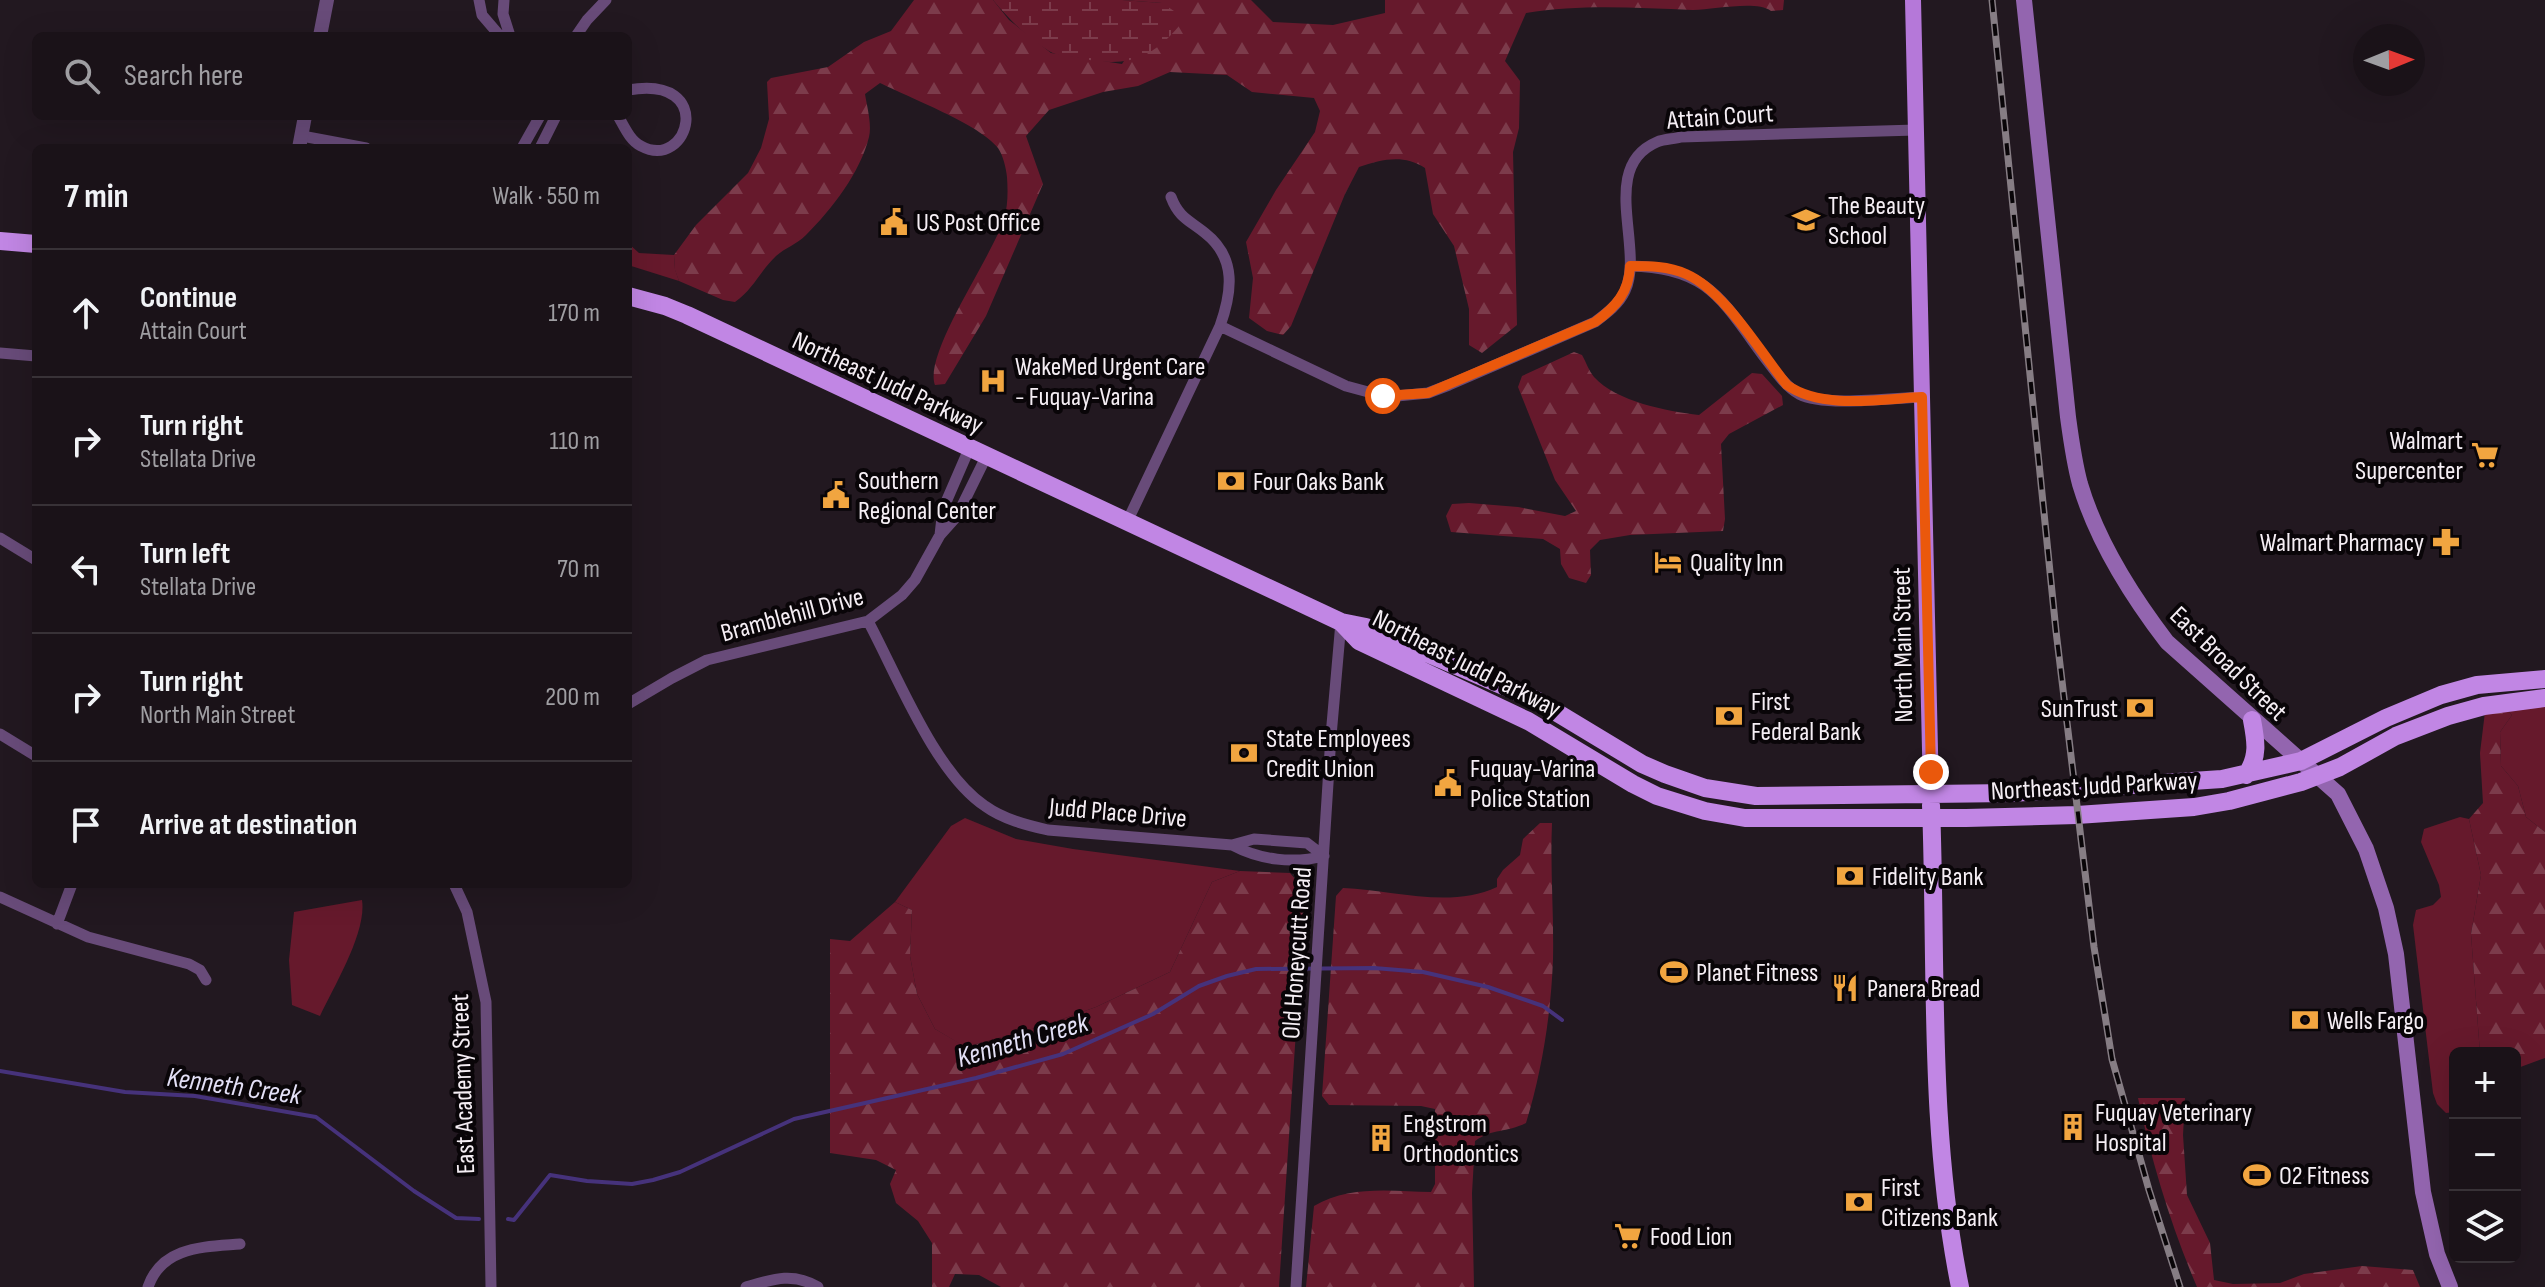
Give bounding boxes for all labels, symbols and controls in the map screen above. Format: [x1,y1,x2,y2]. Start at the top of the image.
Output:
north arrow [2353,24,2425,96]
search box [32,32,632,120]
icon: search [60,54,104,98]
text: Search here [124,58,243,94]
street label: Attain Court [1665,98,1774,137]
text: 7 min [64,176,129,217]
text: Walk · 550 m [492,181,600,212]
place label: The Beauty School [1828,191,1925,252]
school or university icon: The Beauty School [1791,205,1821,235]
public building icon: US Post Office [879,207,909,237]
place label: US Post Office [916,208,1041,239]
text: Continue [140,280,237,316]
icon: ahead [64,291,108,335]
text: 170 m [548,298,600,329]
text: Attain Court [140,316,247,347]
street label: Northeast Judd Parkway [787,326,988,441]
place label: WakeMed Urgent Care - Fuquay-Varina [1015,352,1205,413]
hospital icon: WakeMed Urgent Care - Fuquay-Varina [978,366,1008,396]
route start [1365,378,1401,414]
text: Turn right [140,408,243,444]
icon: right [64,419,108,463]
text: 110 m [549,426,600,457]
place label: Walmart Supercenter [2355,426,2464,487]
supermarket icon: Walmart Supercenter [2470,440,2500,470]
text: Stellata Drive [140,444,256,475]
place label: Southern Regional Center [858,466,997,527]
bank icon: Four Oaks Bank [1216,466,1246,496]
place label: Four Oaks Bank [1253,467,1384,498]
public building icon: Southern Regional Center [821,480,851,510]
pharmacy icon: Walmart Pharmacy [2431,527,2461,557]
place label: Walmart Pharmacy [2260,528,2424,559]
text: Turn left [140,536,230,572]
icon: left [64,547,108,591]
hotel icon: Quality Inn [1653,547,1683,577]
place label: Quality Inn [1690,548,1784,579]
text: 70 m [557,554,600,585]
street label: North Main Street [1887,567,1920,723]
text: Stellata Drive [140,572,256,603]
street label: Bramblehill Drive [718,582,867,649]
street label: East Broad Street [2163,600,2293,728]
street label: Northeast Judd Parkway [1367,604,1566,725]
text: Turn right [140,664,243,700]
icon: right [64,675,108,719]
text: 200 m [545,682,600,713]
place label: First Federal Bank [1751,687,1861,748]
bank icon: SunTrust [2125,693,2155,723]
place label: SunTrust [2041,694,2118,725]
text: North Main Street [140,700,295,731]
bank icon: First Federal Bank [1714,701,1744,731]
place label: State Employees Credit Union [1266,724,1411,785]
bank icon: State Employees Credit Union [1229,738,1259,768]
place label: Fuquay-Varina Police Station [1470,754,1595,815]
route end [1913,754,1949,790]
street label: Northeast Judd Parkway [1990,766,2198,807]
public building icon: Fuquay-Varina Police Station [1433,768,1463,798]
street label: Judd Place Drive [1047,792,1188,835]
icon: arrive [64,803,108,847]
text: Arrive at destination [140,807,357,843]
bank icon: Fidelity Bank [1835,861,1865,891]
place label: Fidelity Bank [1872,862,1984,893]
street label: Old Honeycutt Road [1276,866,1319,1040]
sports icon: Planet Fitness [1659,957,1689,987]
place label: Planet Fitness [1696,958,1818,989]
restaurant icon: Panera Bread [1830,973,1860,1003]
place label: Panera Bread [1867,974,1980,1005]
street label: East Academy Street [445,993,482,1175]
bank icon: Wells Fargo [2290,1005,2320,1035]
water label: Kenneth Creek [953,1006,1093,1075]
place label: Wells Fargo [2327,1006,2424,1037]
map controls [2449,1047,2521,1263]
button: + [2449,1047,2521,1119]
water label: Kenneth Creek [165,1061,304,1112]
place label: Fuquay Veterinary Hospital [2095,1098,2252,1159]
place label: Engstrom Orthodontics [1403,1109,1519,1170]
building icon: Fuquay Veterinary Hospital [2058,1112,2088,1142]
button: − [2449,1119,2521,1191]
building icon: Engstrom Orthodontics [1366,1123,1396,1153]
sports icon: O2 Fitness [2242,1160,2272,1190]
place label: O2 Fitness [2279,1161,2370,1192]
place label: First Citizens Bank [1881,1173,1998,1234]
bank icon: First Citizens Bank [1844,1187,1874,1217]
button: layers [2449,1191,2521,1263]
supermarket icon: Food Lion [1613,1221,1643,1251]
place label: Food Lion [1650,1222,1732,1253]

